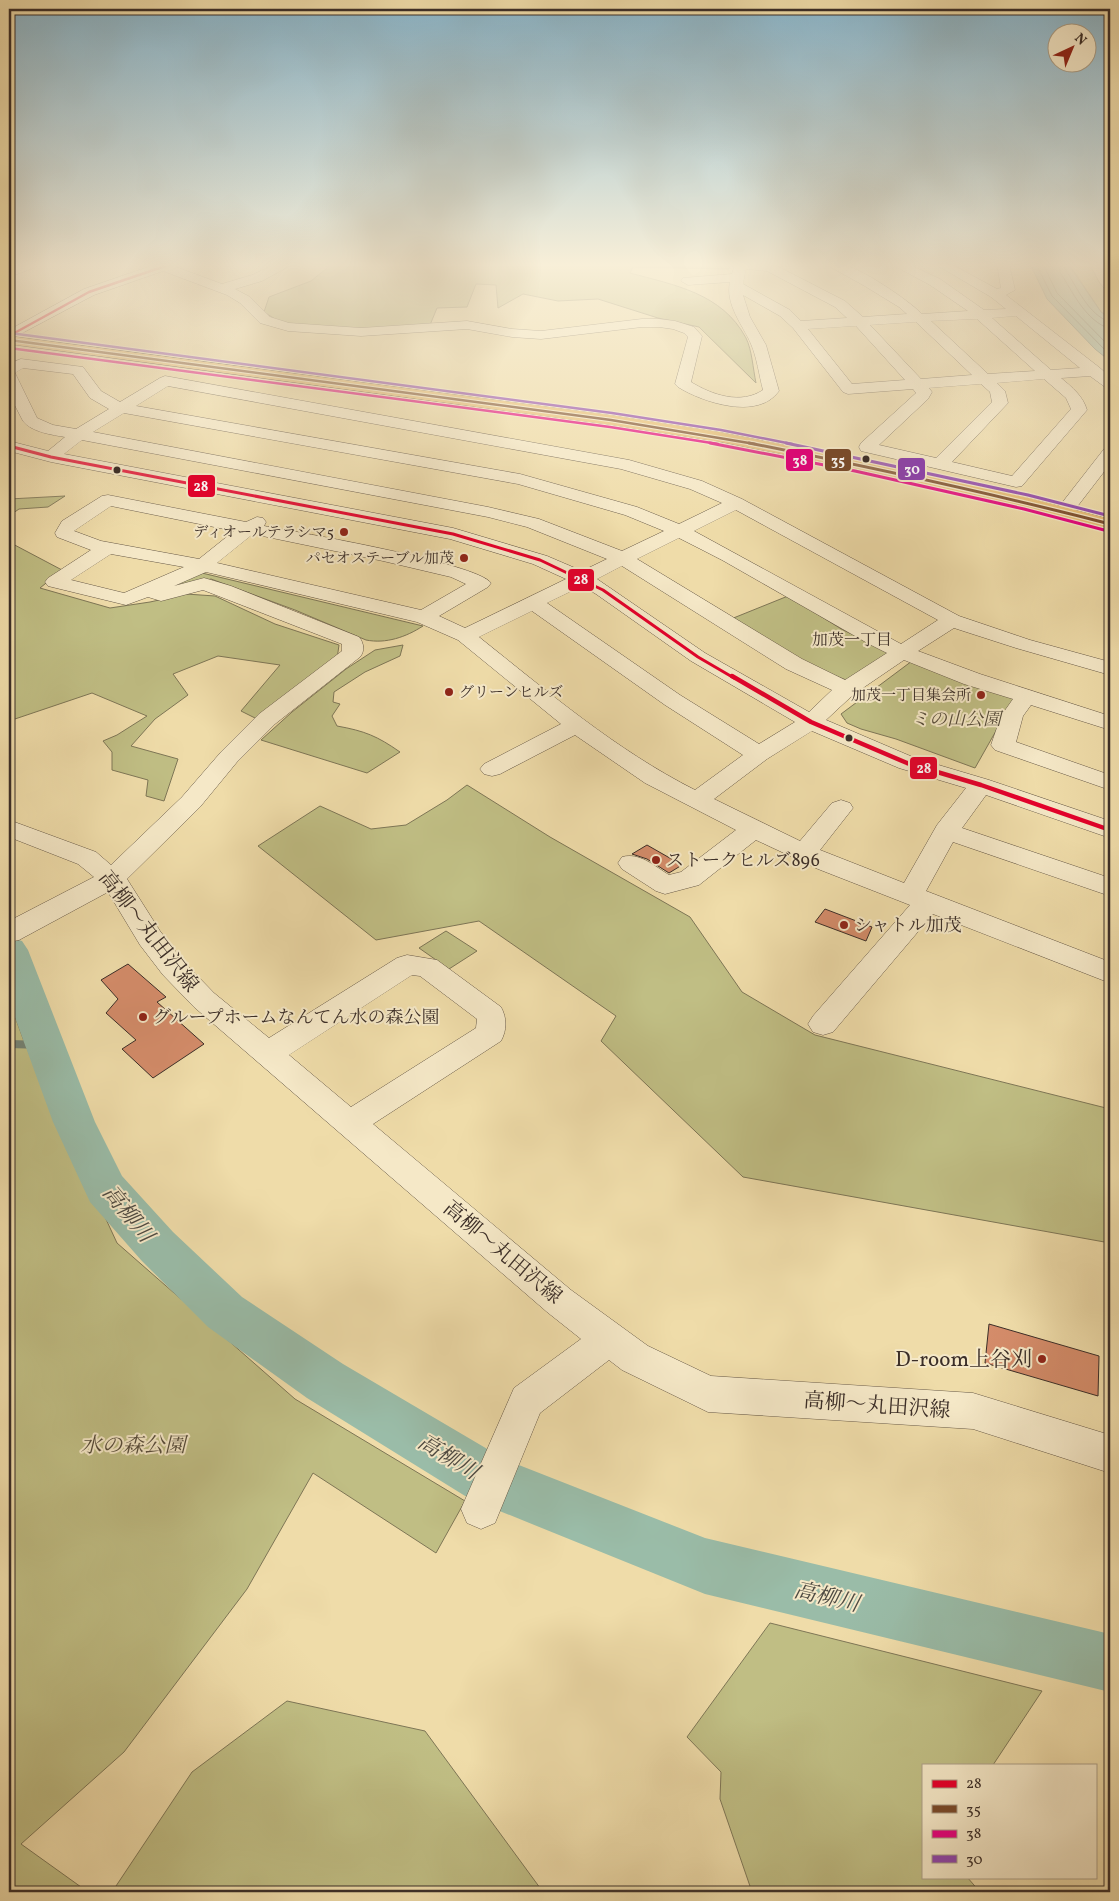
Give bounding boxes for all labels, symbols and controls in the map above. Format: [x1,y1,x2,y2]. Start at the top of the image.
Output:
north arrow [1046,22,1096,72]
text: N [1070,29,1090,50]
line badge: 38 [785,448,814,472]
line badge: 35 [824,448,852,472]
text: 38 [793,452,807,471]
text: 35 [831,452,845,471]
unlabelled marker [861,454,871,464]
line badge: 30 [897,457,926,481]
text: 30 [904,461,920,480]
unlabelled marker [112,465,122,475]
line badge: 28 [187,474,216,498]
text: 28 [194,478,208,497]
place label: ディオールテラシマ5 [193,523,334,544]
marker: ディオールテラシマ5 [338,526,350,538]
place label: パセオステーブル加茂 [306,549,454,570]
marker: パセオステーブル加茂 [458,552,470,564]
line badge: 28 [567,568,595,592]
text: 28 [574,571,588,590]
district label: 加茂一丁目 [812,630,892,652]
place label: グリーンヒルズ [459,683,563,704]
marker: グリーンヒルズ [443,686,455,698]
place label: 加茂一丁目集会所 [851,686,971,707]
marker: 加茂一丁目集会所 [975,689,987,701]
park label: ミの山公園 [911,708,1004,733]
unlabelled marker [844,733,854,743]
line badge: 28 [909,756,938,780]
text: 28 [917,760,931,779]
place label: ストークヒルズ896 [666,849,820,874]
marker: ストークヒルズ896 [650,854,662,866]
street label: 高柳～丸田沢線 [91,865,204,999]
place label: シャトル加茂 [854,914,962,939]
marker: シャトル加茂 [838,919,850,931]
place label: グループホームなんてん水の森公園 [153,1006,440,1031]
marker: グループホームなんてん水の森公園 [137,1011,149,1023]
water label: 高柳川 [94,1179,161,1252]
street label: 高柳～丸田沢線 [436,1195,568,1312]
place label: D-room上谷刈 [895,1346,1032,1375]
marker: D-room上谷刈 [1036,1353,1048,1365]
street label: 高柳～丸田沢線 [803,1387,951,1426]
water label: 高柳川 [411,1428,486,1489]
park label: 水の森公園 [81,1432,188,1461]
water label: 高柳川 [791,1576,864,1621]
legend [922,1764,1096,1878]
text: 28 [966,1774,982,1795]
text: 35 [966,1800,981,1821]
text: 38 [966,1824,981,1845]
text: 30 [966,1850,982,1871]

